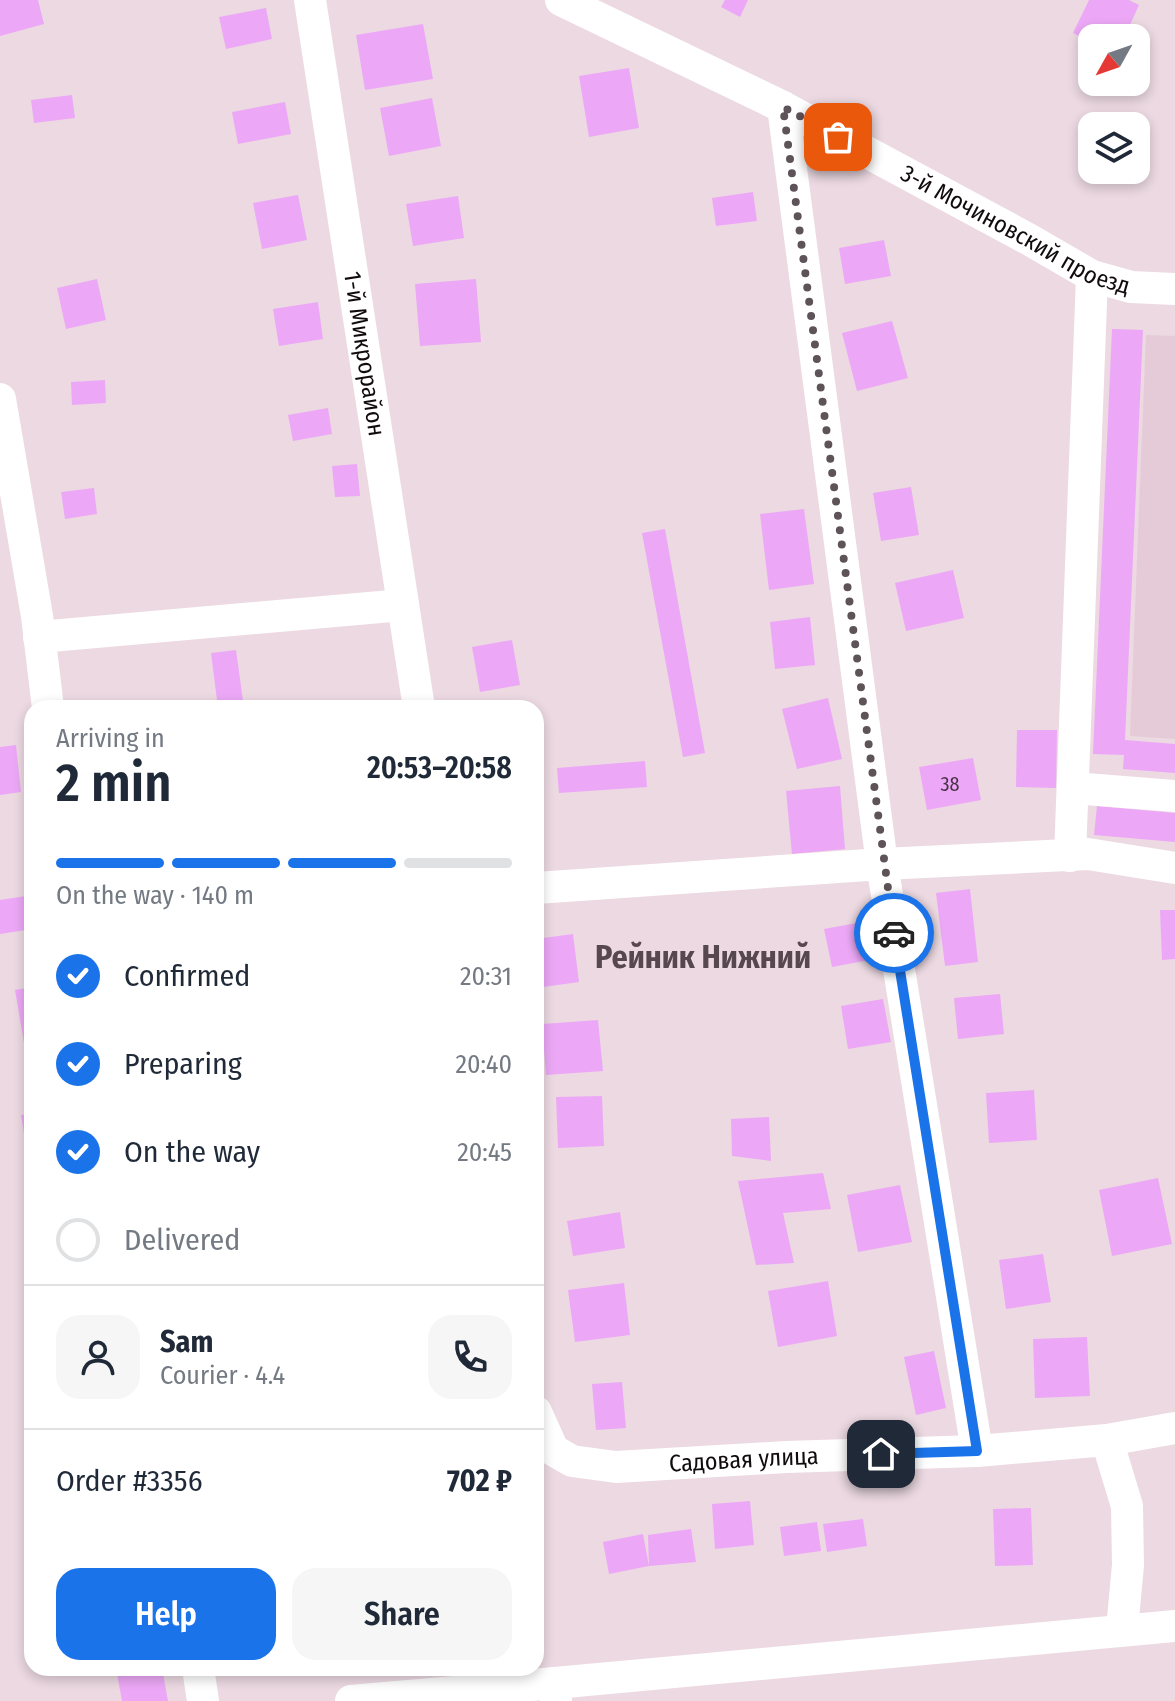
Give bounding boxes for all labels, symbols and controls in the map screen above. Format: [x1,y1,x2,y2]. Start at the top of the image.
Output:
north arrow [1078,24,1150,96]
map controls [1078,24,1150,184]
pin [804,103,872,171]
button: layers [1078,112,1150,184]
icon: bag [816,115,860,159]
street label: 3-й Мочиновский проезд [896,159,1133,300]
street label: 1-й Микрорайон [338,270,391,438]
text: Arriving in [56,723,165,754]
text: 20:53–20:58 [367,750,512,786]
text: 2 min [56,752,172,815]
house number: 38 [940,772,960,796]
text: On the way · 140 m [56,880,254,911]
courier [854,893,934,973]
icon: car [872,911,916,955]
district label: Рейник Нижний [595,938,811,976]
icon: check [56,954,100,998]
text: Confirmed [124,958,250,994]
text: 20:31 [460,961,512,992]
icon: check [56,1042,100,1086]
text: Preparing [124,1046,242,1082]
text: 20:40 [455,1049,512,1080]
icon: check [56,1130,100,1174]
text: On the way [124,1134,260,1170]
text: 20:45 [457,1137,512,1168]
text: Delivered [124,1222,240,1258]
button: person [56,1315,140,1399]
button: phone [428,1315,512,1399]
text: Sam [160,1324,213,1360]
text: Courier · 4.4 [160,1360,285,1391]
pin [847,1420,915,1488]
icon: home [859,1432,903,1476]
street label: Садовая улица [668,1442,819,1478]
text: Order #3356 [56,1463,203,1499]
text: 702 ₽ [447,1463,512,1499]
button: Help [56,1568,276,1660]
button: Share [292,1568,512,1660]

